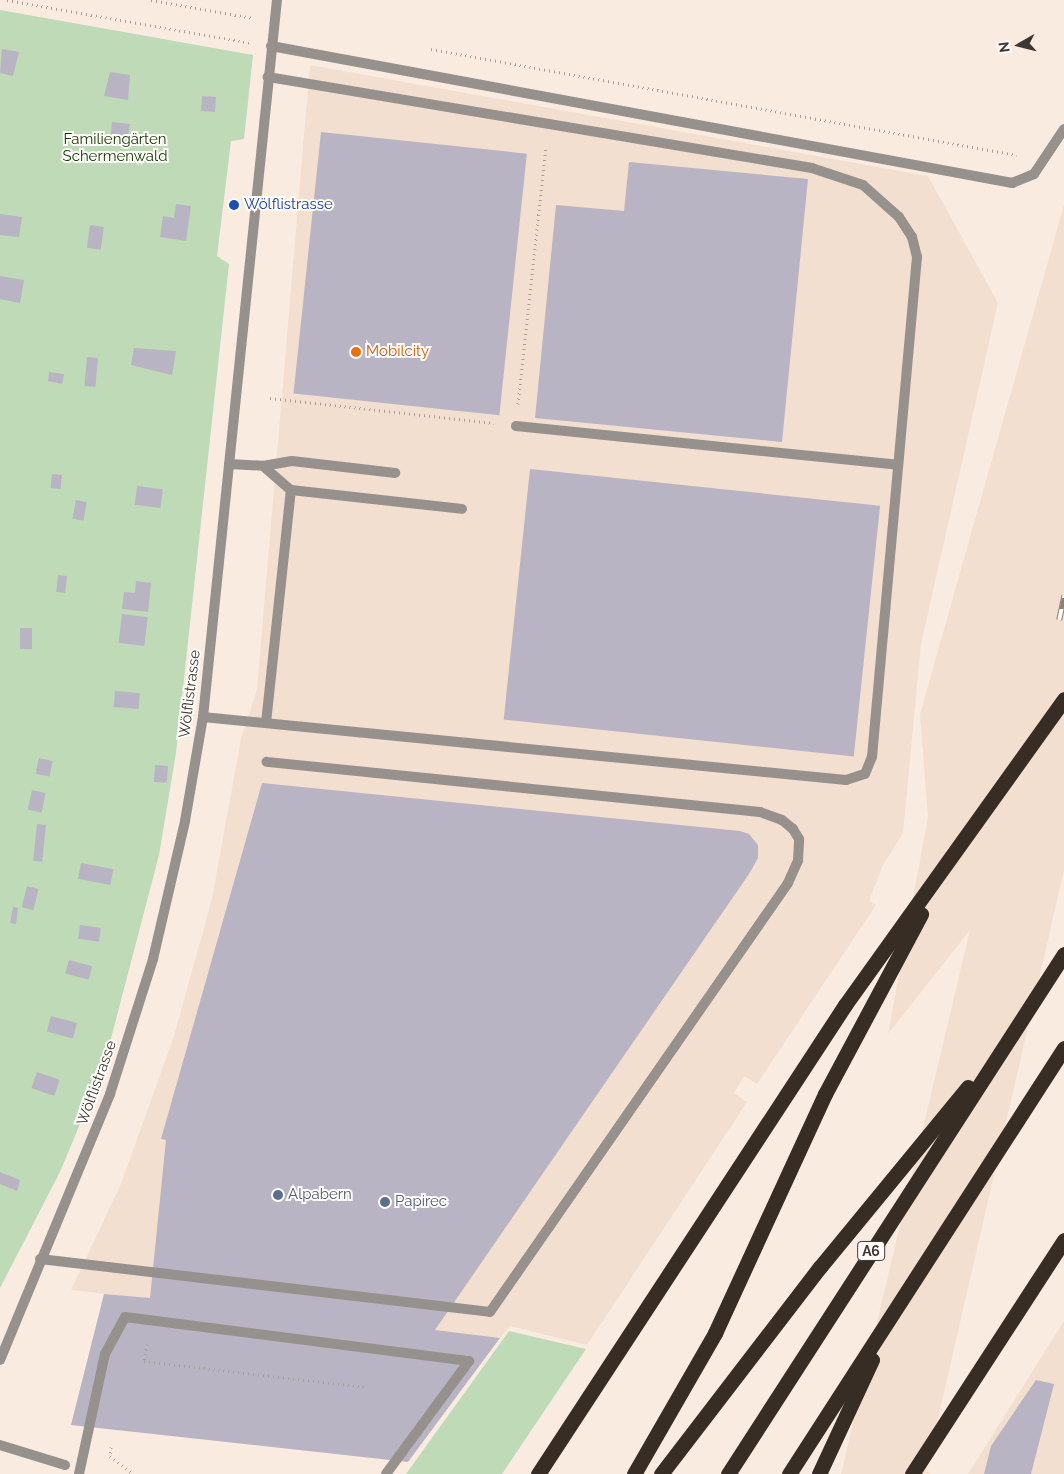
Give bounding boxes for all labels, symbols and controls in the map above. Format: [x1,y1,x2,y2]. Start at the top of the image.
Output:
north arrow [994,20,1044,70]
text: N [995,41,1013,53]
park label: Familiengärten Schermenwald [63,130,167,165]
place label: Wölflistrasse [244,196,333,214]
marker: Wölflistrasse [228,199,240,211]
place label: Mobilcity [366,343,429,361]
marker: Mobilcity [350,346,362,358]
street label: Wölflistrasse [176,649,204,739]
street label: Wölflistrasse [73,1038,121,1128]
place label: Alpabern [288,1186,352,1204]
marker: Alpabern [272,1189,284,1201]
place label: Papirec [395,1193,447,1211]
marker: Papirec [379,1196,391,1208]
road number: A6 [856,1240,886,1262]

